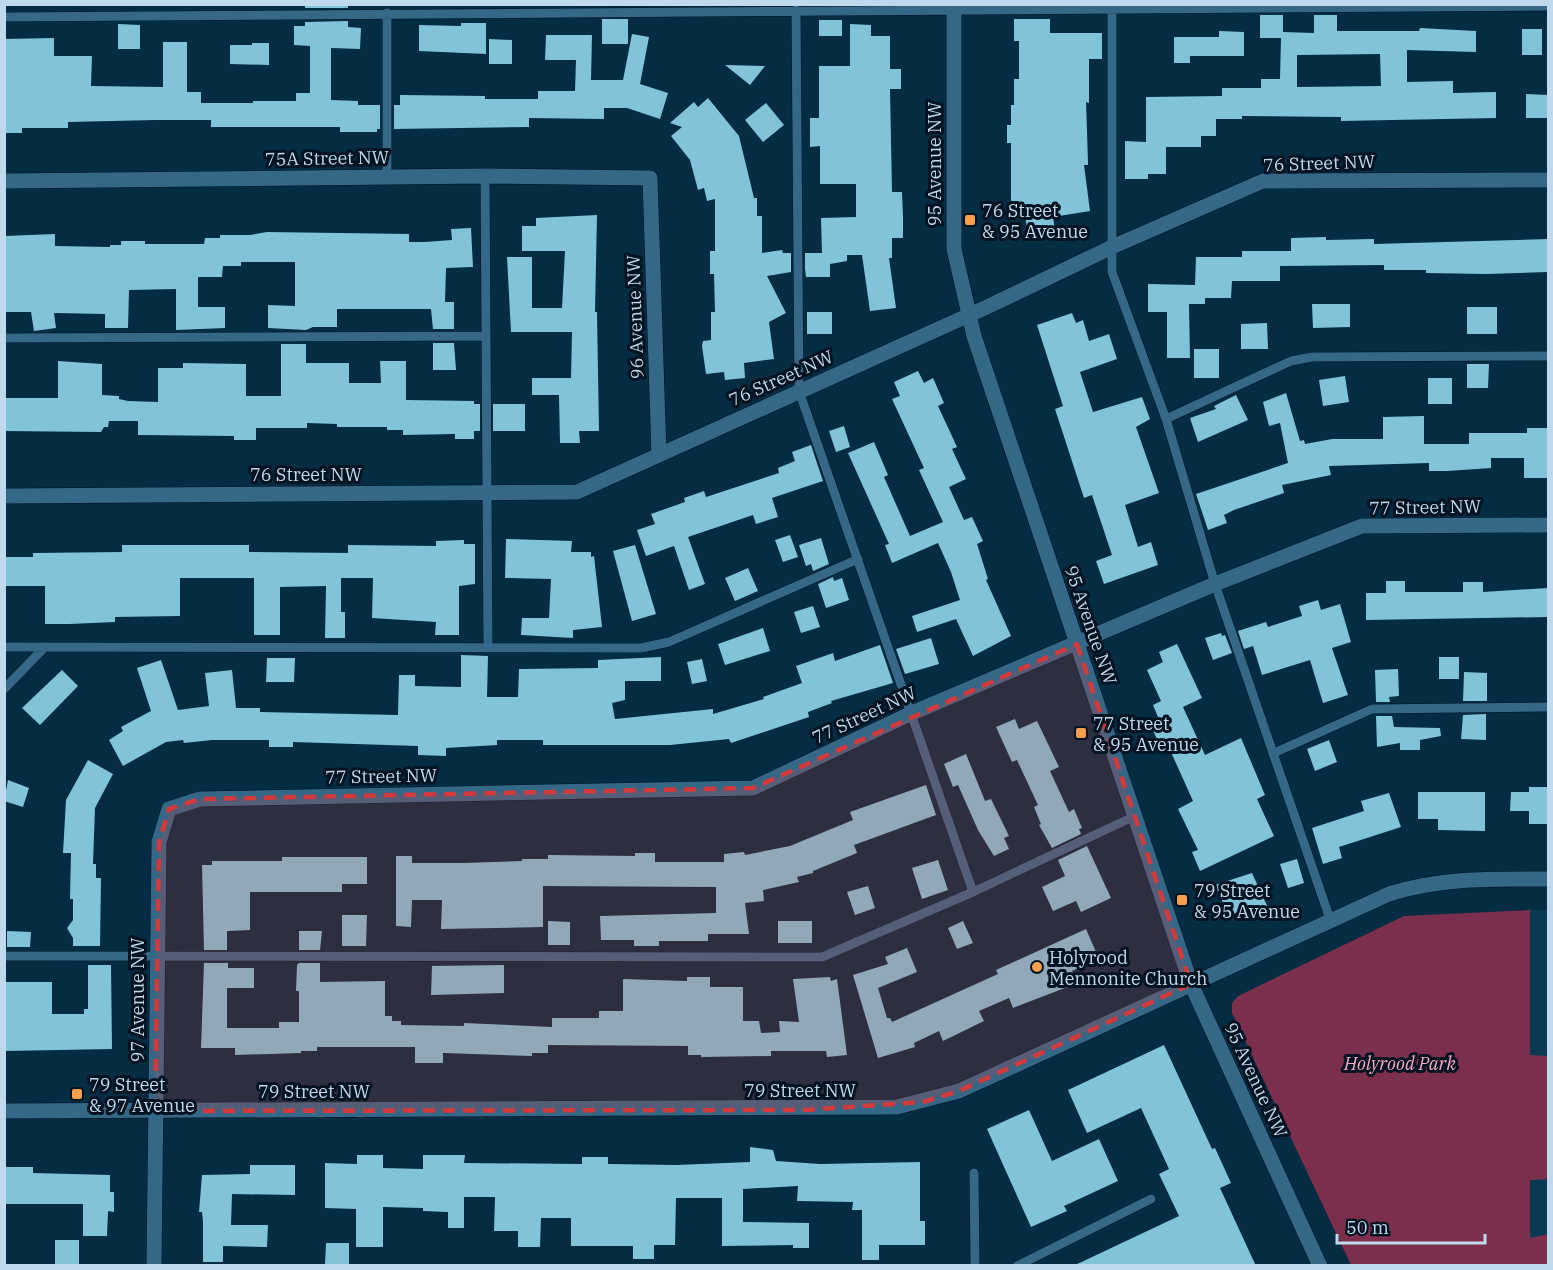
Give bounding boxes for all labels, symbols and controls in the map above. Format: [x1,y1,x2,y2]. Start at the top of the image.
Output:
street label: 95 Avenue NW [923,101,946,226]
street label: 75A Street NW [265,145,390,171]
street label: 76 Street NW [1263,150,1376,176]
place label: 76 Street & 95 Avenue [982,199,1088,243]
marker: 76 Street & 95 Avenue [963,213,977,227]
street label: 96 Avenue NW [621,254,649,380]
street label: 76 Street NW [725,344,837,411]
street label: 76 Street NW [250,463,363,486]
street label: 77 Street NW [1369,495,1482,519]
street label: 95 Avenue NW [1060,562,1122,688]
street label: 77 Street NW [808,681,920,749]
place label: 77 Street & 95 Avenue [1093,712,1199,756]
marker: 77 Street & 95 Avenue [1074,726,1088,740]
street label: 77 Street NW [325,764,438,788]
place label: 79 Street & 95 Avenue [1194,879,1300,923]
marker: 79 Street & 95 Avenue [1175,893,1189,907]
street label: 97 Avenue NW [126,937,149,1062]
place label: Holyrood Mennonite Church [1049,946,1207,990]
marker: Holyrood Mennonite Church [1030,960,1044,974]
street label: 95 Avenue NW [1219,1019,1293,1142]
park label: Holyrood Park [1343,1052,1456,1075]
place label: 79 Street & 97 Avenue [89,1073,195,1117]
street label: 79 Street NW [744,1079,857,1102]
street label: 79 Street NW [258,1080,371,1103]
marker: 79 Street & 97 Avenue [70,1087,84,1101]
scale bar [1337,1207,1486,1245]
text: 50 m [1346,1216,1389,1239]

